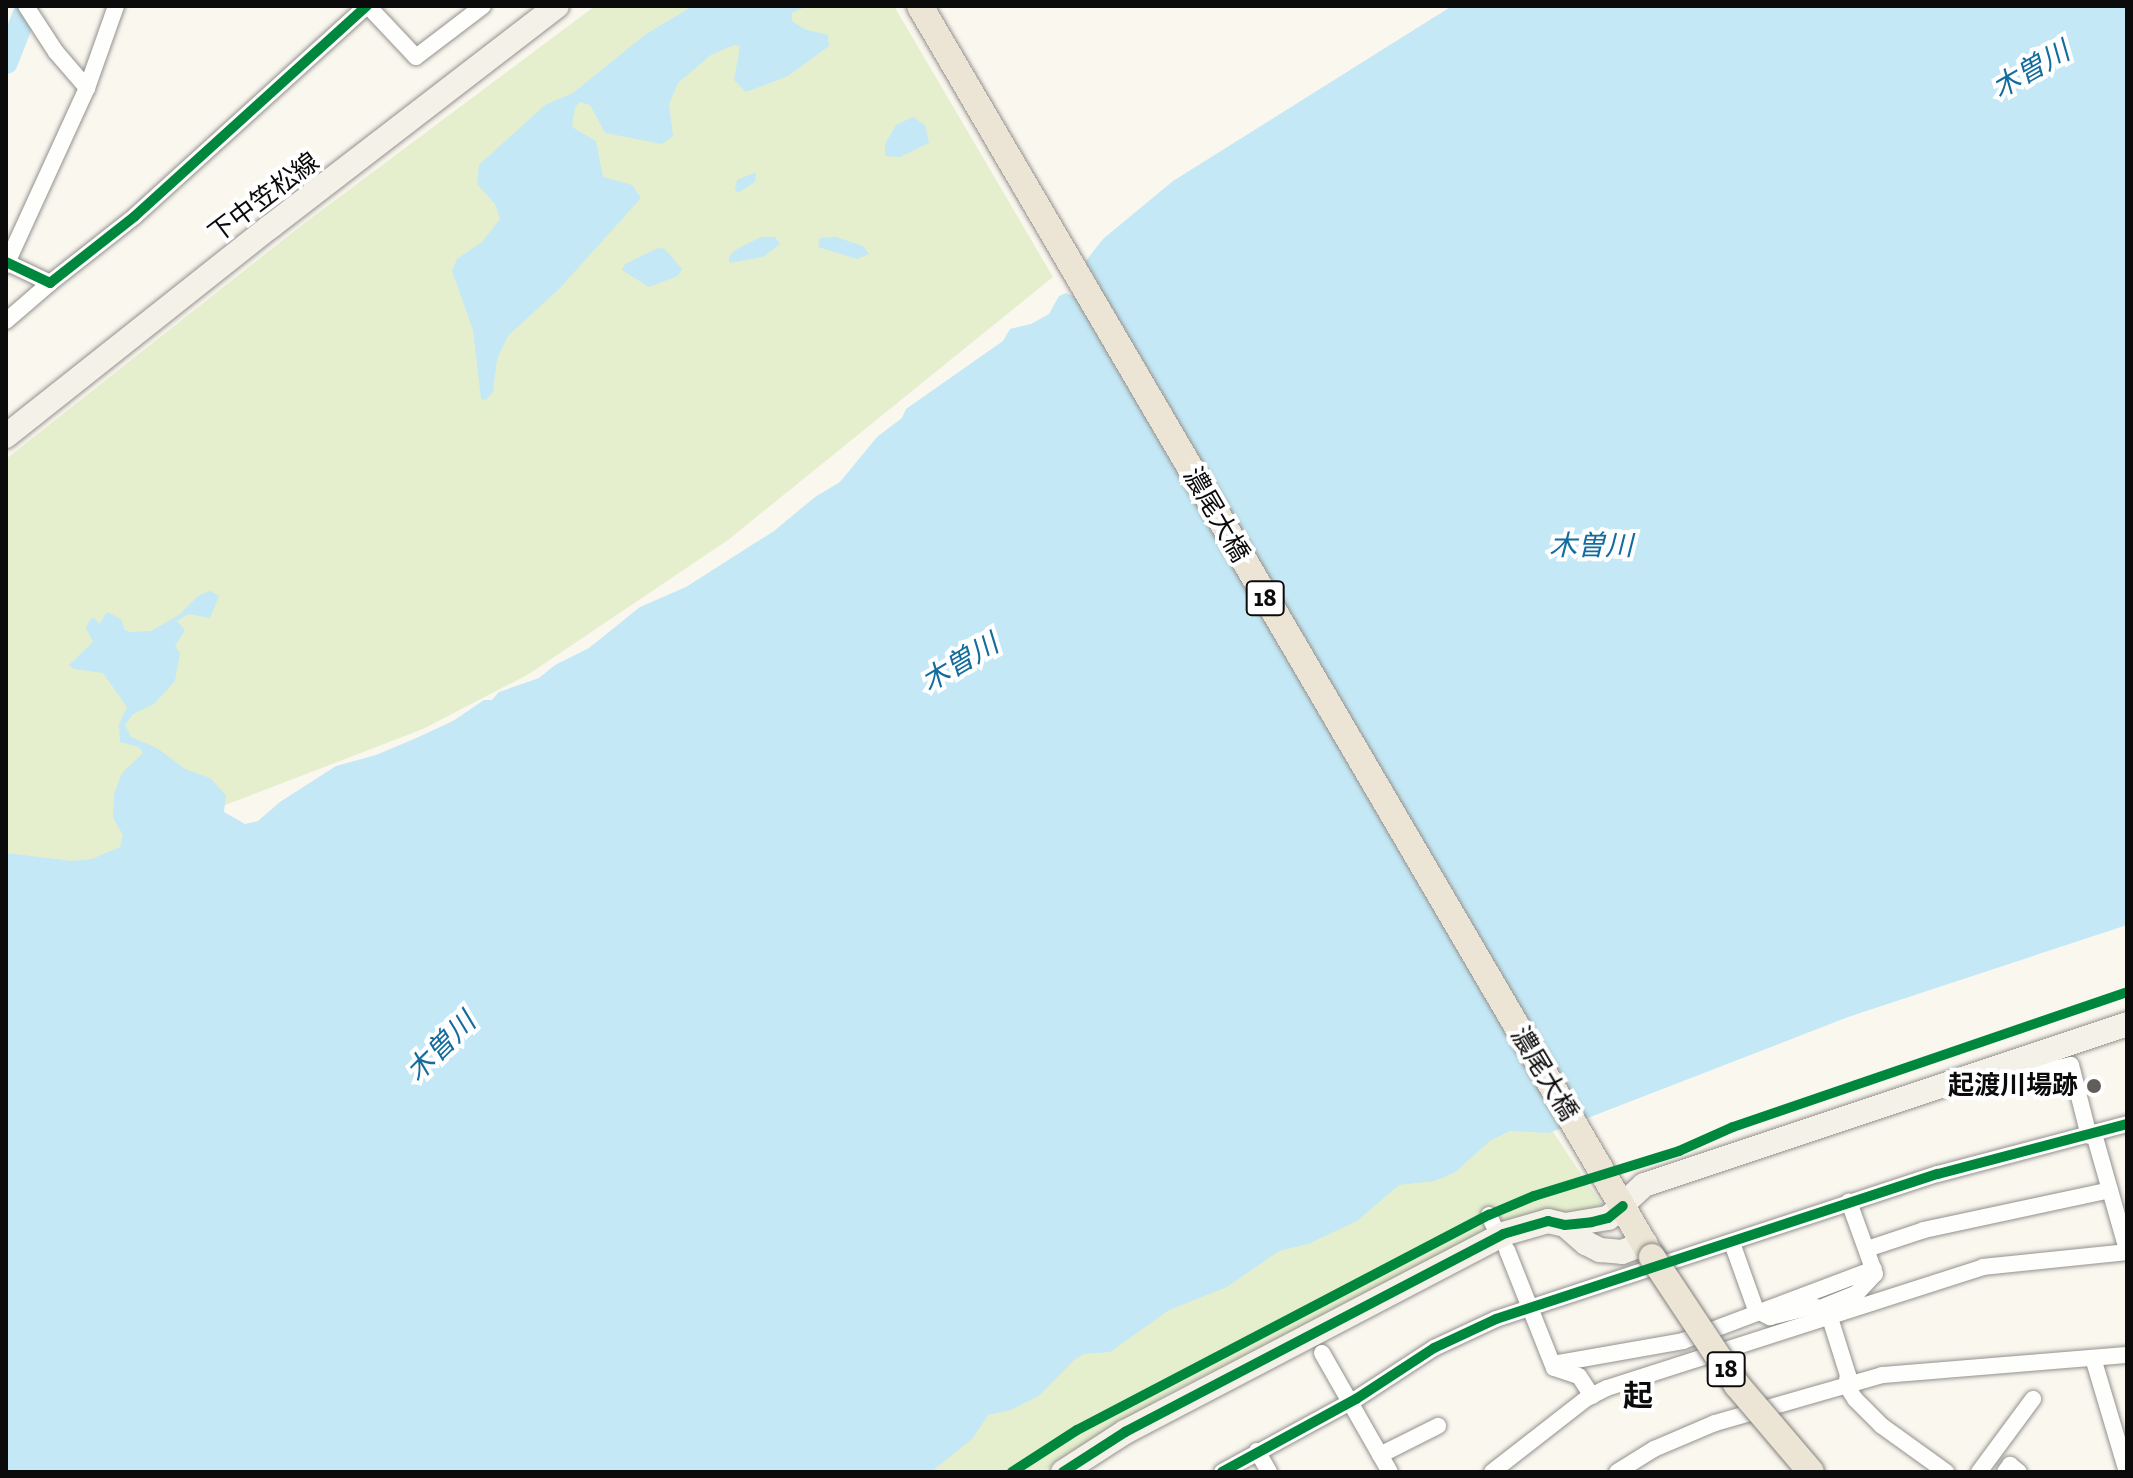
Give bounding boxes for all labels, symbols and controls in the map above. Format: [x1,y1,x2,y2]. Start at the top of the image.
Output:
water label: 木曽川 [1986,34,2076,106]
street label: 下中笠松線 [203,146,325,250]
street label: 濃尾大橋 [1176,462,1256,568]
water label: 木曽川 [1549,529,1633,563]
road number: 18 [1245,578,1285,618]
water label: 木曽川 [915,627,1005,699]
water label: 木曽川 [399,1005,483,1089]
street label: 濃尾大橋 [1504,1021,1584,1127]
place label: 起渡川場跡 [1948,1070,2078,1102]
marker: 起渡川場跡 [2085,1077,2103,1095]
road number: 18 [1706,1349,1746,1389]
district label: 起 [1623,1378,1653,1414]

